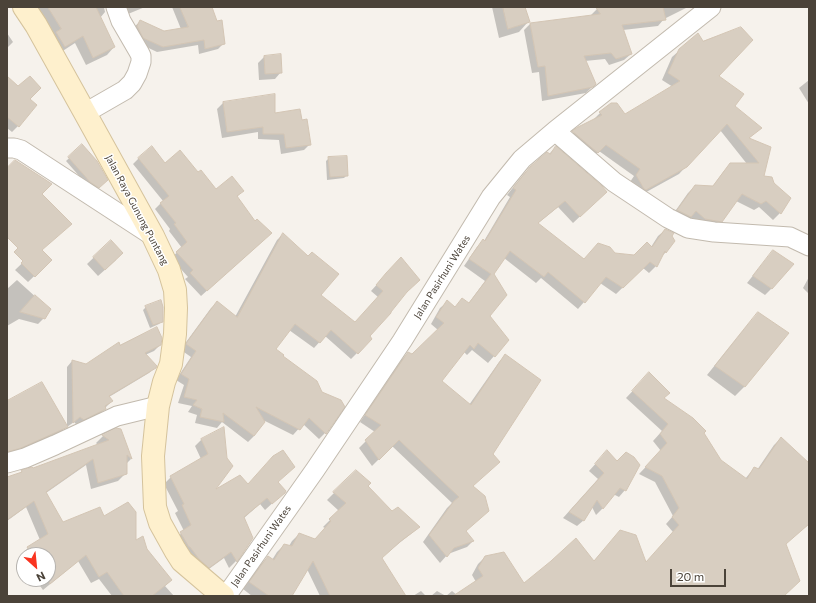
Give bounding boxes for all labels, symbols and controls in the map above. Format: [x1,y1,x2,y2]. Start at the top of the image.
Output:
street label: Jalan Raya Gunung Puntang [103,153,171,267]
street label: Jalan Pasirhuni Wates [411,233,473,321]
street label: Jalan Pasirhuni Wates [228,503,294,589]
north arrow [16,547,56,587]
scale bar [672,561,728,587]
text: 20 m [677,569,704,583]
text: N [35,570,48,585]

